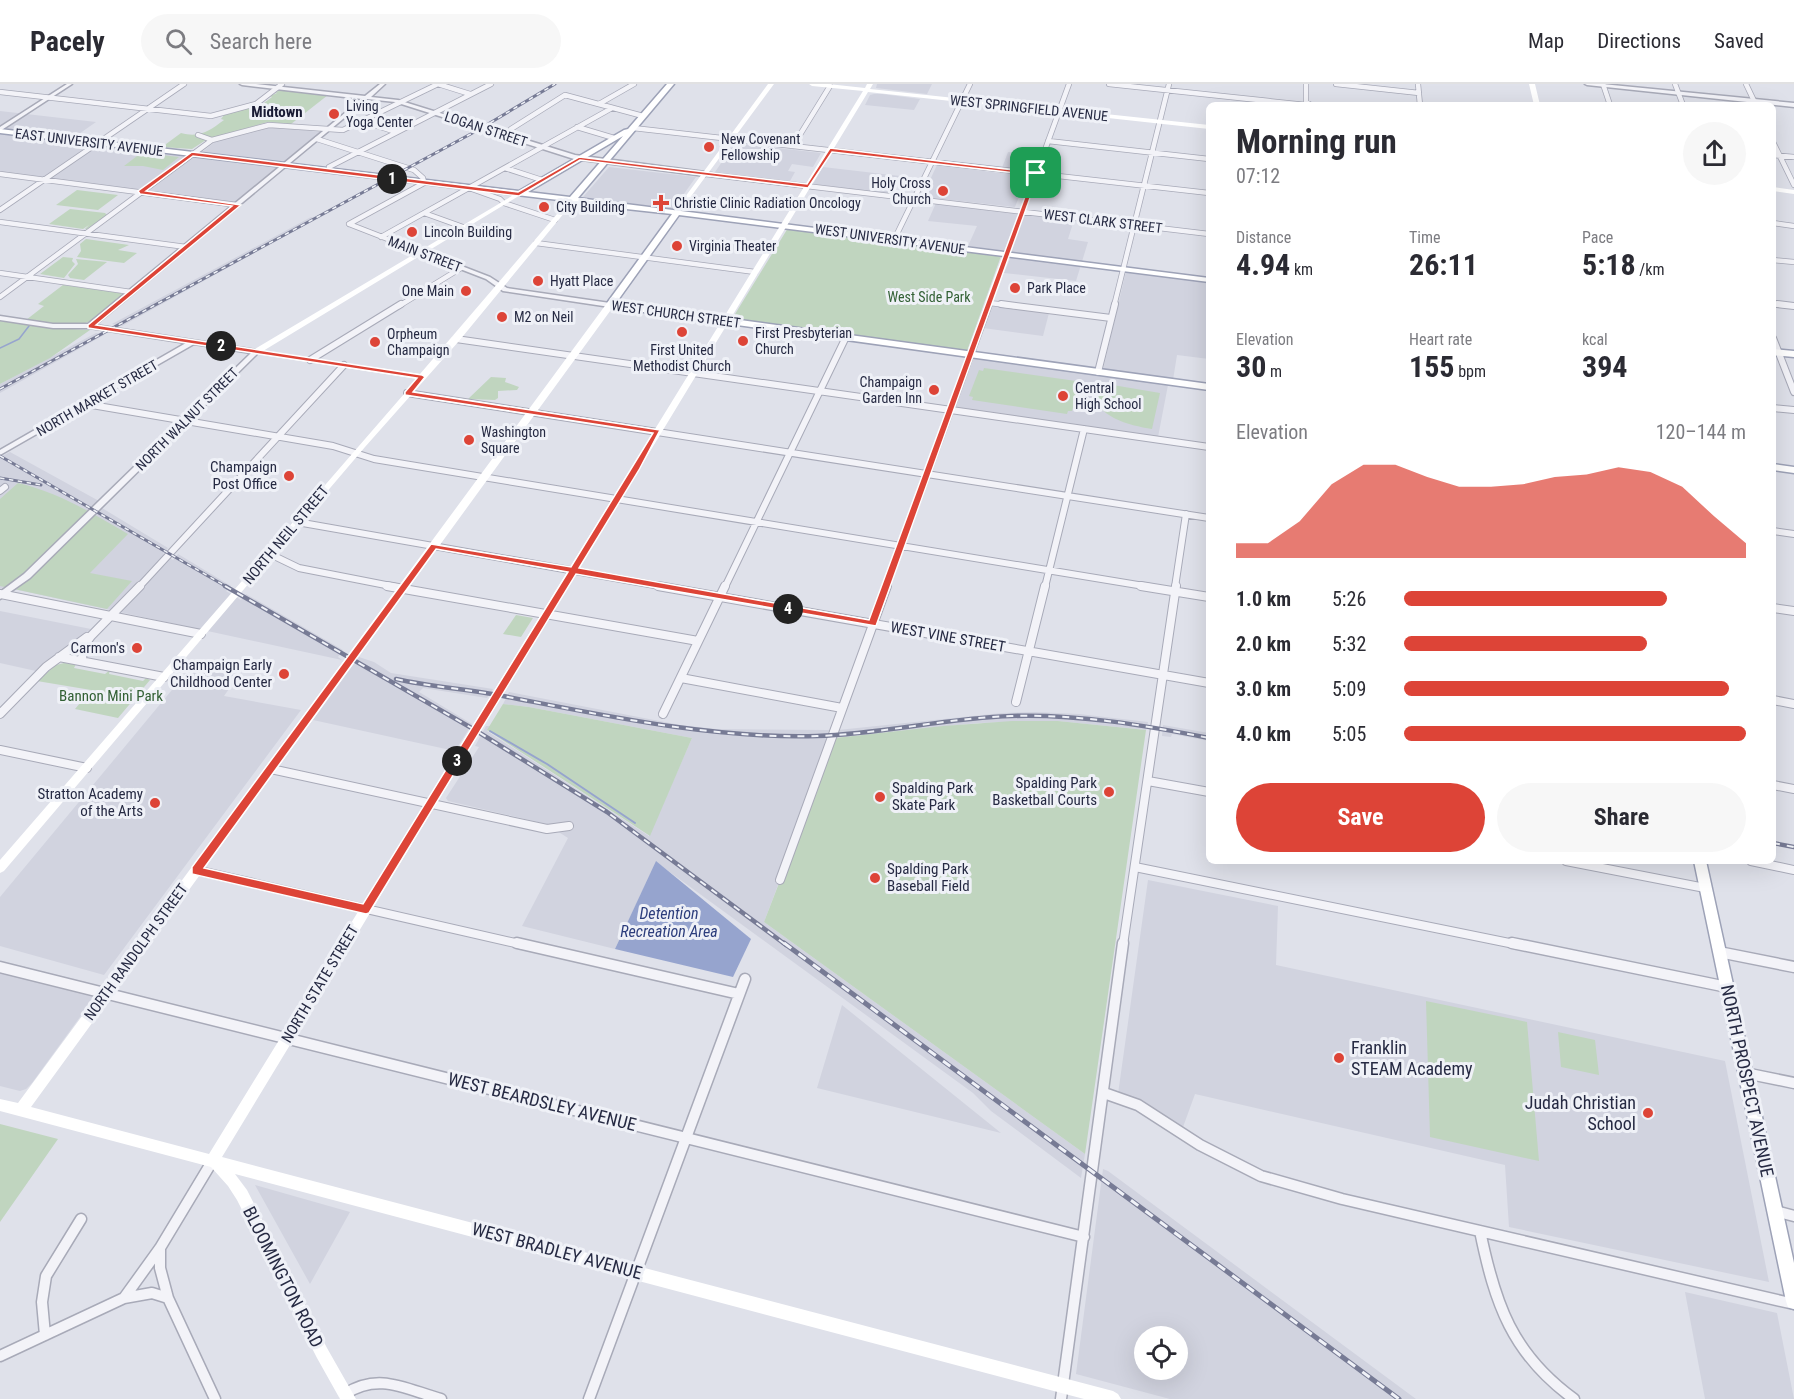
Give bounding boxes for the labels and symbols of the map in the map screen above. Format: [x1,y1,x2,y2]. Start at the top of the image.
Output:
street label: WEST SPRINGFIELD AVENUE [949,92,1109,124]
place label: Living Yoga Center [346,98,413,130]
district label: Midtown [251,103,303,121]
marker: Living Yoga Center [327,107,341,121]
street label: LOGAN STREET [443,108,529,150]
street label: EAST UNIVERSITY AVENUE [14,125,164,159]
place label: New Covenant Fellowship [721,131,800,163]
marker: New Covenant Fellowship [702,140,716,154]
pin [1010,147,1061,198]
pin: 1 [377,164,407,194]
place label: Holy Cross Church [871,175,931,207]
marker: Holy Cross Church [936,184,950,198]
marker: Christie Clinic Radiation Oncology [652,194,670,212]
place label: Christie Clinic Radiation Oncology [674,195,861,211]
place label: City Building [556,199,625,215]
marker: City Building [537,200,551,214]
street label: WEST CLARK STREET [1043,206,1163,236]
street label: WEST UNIVERSITY AVENUE [814,221,966,257]
place label: Lincoln Building [424,224,512,240]
marker: Lincoln Building [405,225,419,239]
street label: MAIN STREET [386,233,464,275]
place label: Virginia Theater [689,238,776,254]
marker: Virginia Theater [670,239,684,253]
place label: Hyatt Place [550,273,614,289]
marker: Hyatt Place [531,274,545,288]
place label: Park Place [1027,280,1086,296]
marker: Park Place [1008,281,1022,295]
place label: One Main [402,283,454,299]
marker: One Main [459,284,473,298]
park label: West Side Park [888,289,971,305]
street label: WEST CHURCH STREET [610,297,742,331]
place label: M2 on Neil [514,309,573,325]
marker: M2 on Neil [495,310,509,324]
marker: First United Methodist Church [675,325,689,339]
place label: First Presbyterian Church [755,325,852,357]
place label: Orpheum Champaign [387,326,449,358]
pin: 2 [206,331,236,361]
marker: First Presbyterian Church [736,334,750,348]
marker: Orpheum Champaign [368,335,382,349]
place label: First United Methodist Church [633,342,731,374]
street label: NORTH MARKET STREET [33,357,161,439]
street label: NORTH WALNUT STREET [132,364,242,474]
place label: Champaign Garden Inn [860,374,922,406]
place label: Central High School [1075,380,1142,412]
marker: Champaign Garden Inn [927,383,941,397]
marker: Central High School [1056,389,1070,403]
place label: Washington Square [481,424,546,456]
marker: Washington Square [462,433,476,447]
place label: Champaign Post Office [210,458,277,493]
marker: Champaign Post Office [282,469,296,483]
street label: NORTH NEIL STREET [239,482,333,588]
pin: 4 [773,594,803,624]
street label: WEST VINE STREET [889,618,1007,656]
place label: Carmon's [71,639,125,657]
marker: Carmon's [130,641,144,655]
place label: Champaign Early Childhood Center [170,656,272,691]
marker: Champaign Early Childhood Center [277,667,291,681]
park label: Bannon Mini Park [59,687,163,705]
pin: 3 [442,746,472,776]
place label: Spalding Park Basketball Courts [992,774,1097,809]
place label: Spalding Park Skate Park [892,779,974,814]
place label: Stratton Academy of the Arts [38,785,143,820]
marker: Spalding Park Basketball Courts [1102,785,1116,799]
marker: Spalding Park Skate Park [873,790,887,804]
marker: Stratton Academy of the Arts [148,796,162,810]
place label: Spalding Park Baseball Field [887,860,970,895]
marker: Spalding Park Baseball Field [868,871,882,885]
street label: NORTH RANDOLPH STREET [80,880,192,1024]
water label: Detention Recreation Area [620,904,718,941]
street label: NORTH STATE STREET [278,922,362,1046]
street label: NORTH PROSPECT AVENUE [1717,983,1778,1179]
place label: Franklin STEAM Academy [1351,1037,1473,1079]
marker: Franklin STEAM Academy [1332,1051,1346,1065]
street label: WEST BEARDSLEY AVENUE [446,1068,639,1135]
place label: Judah Christian School [1525,1092,1636,1134]
marker: Judah Christian School [1641,1106,1655,1120]
street label: BLOOMINGTON ROAD [239,1203,328,1351]
street label: WEST BRADLEY AVENUE [470,1218,644,1283]

